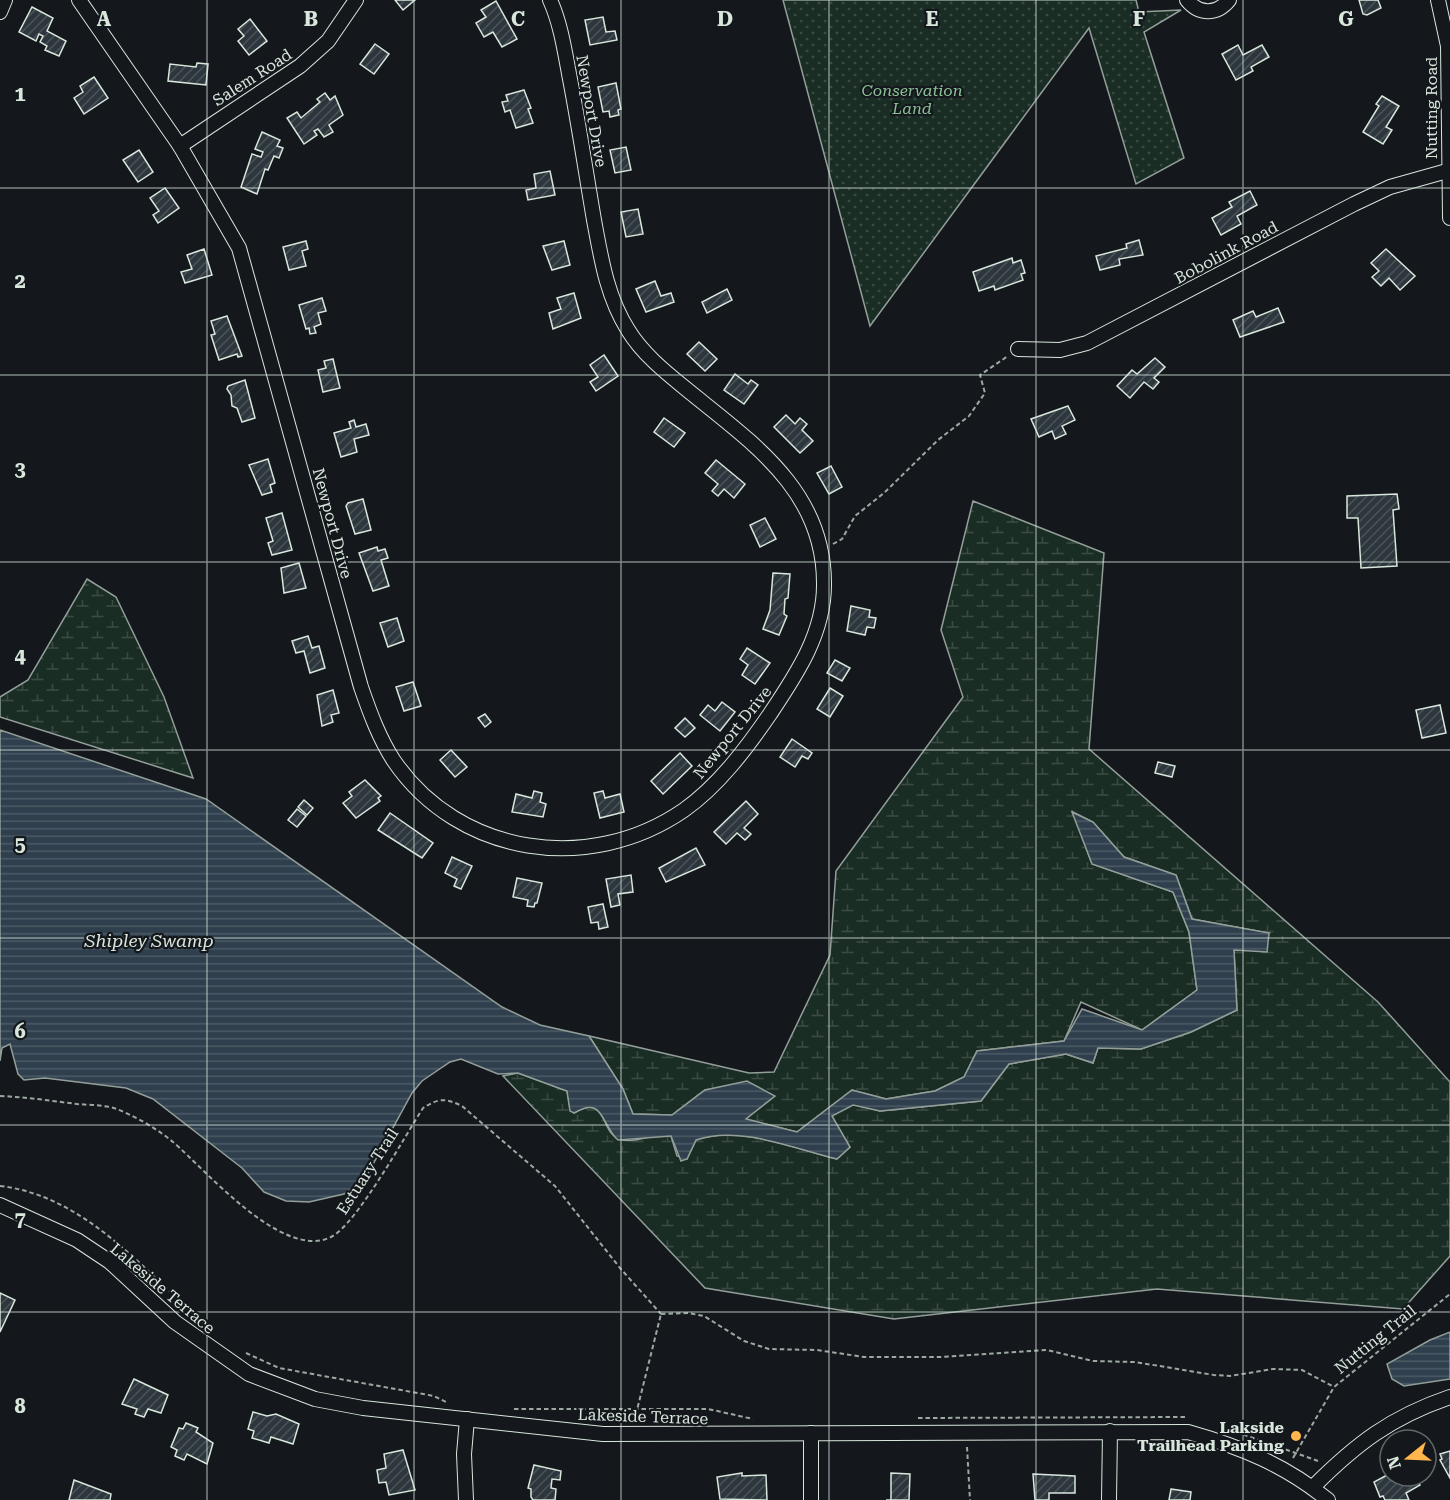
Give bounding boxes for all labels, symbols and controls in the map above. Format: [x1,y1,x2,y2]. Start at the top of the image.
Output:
text: A [97,7,112,31]
text: B [304,7,318,31]
text: C [511,7,525,31]
text: D [717,7,733,31]
text: E [926,7,939,31]
text: F [1133,7,1145,31]
text: G [1338,7,1354,31]
street label: Salem Road [209,45,295,110]
street label: Newport Drive [572,54,611,169]
street label: Nutting Road [1422,57,1441,159]
park label: Conservation Land [861,81,963,118]
text: 1 [14,82,26,106]
street label: Bobolink Road [1171,217,1281,288]
text: 2 [14,269,26,293]
text: 3 [14,457,26,481]
street label: Newport Drive [309,466,356,581]
text: 4 [14,644,26,668]
street label: Newport Drive [689,682,776,782]
text: 5 [14,832,26,856]
water label: Shipley Swamp [83,930,214,951]
text: 6 [14,1019,26,1043]
street label: Estuary Trail [333,1125,402,1218]
text: 7 [14,1207,26,1231]
street label: Lakeside Terrace [107,1239,219,1338]
street label: Nutting Trail [1331,1301,1420,1378]
text: 8 [14,1394,26,1418]
street label: Lakeside Terrace [577,1405,709,1428]
place label: Lakside Trailhead Parking [1137,1418,1284,1455]
north arrow [1378,1428,1438,1488]
marker: Lakside Trailhead Parking [1289,1429,1303,1443]
text: N [1383,1454,1405,1471]

